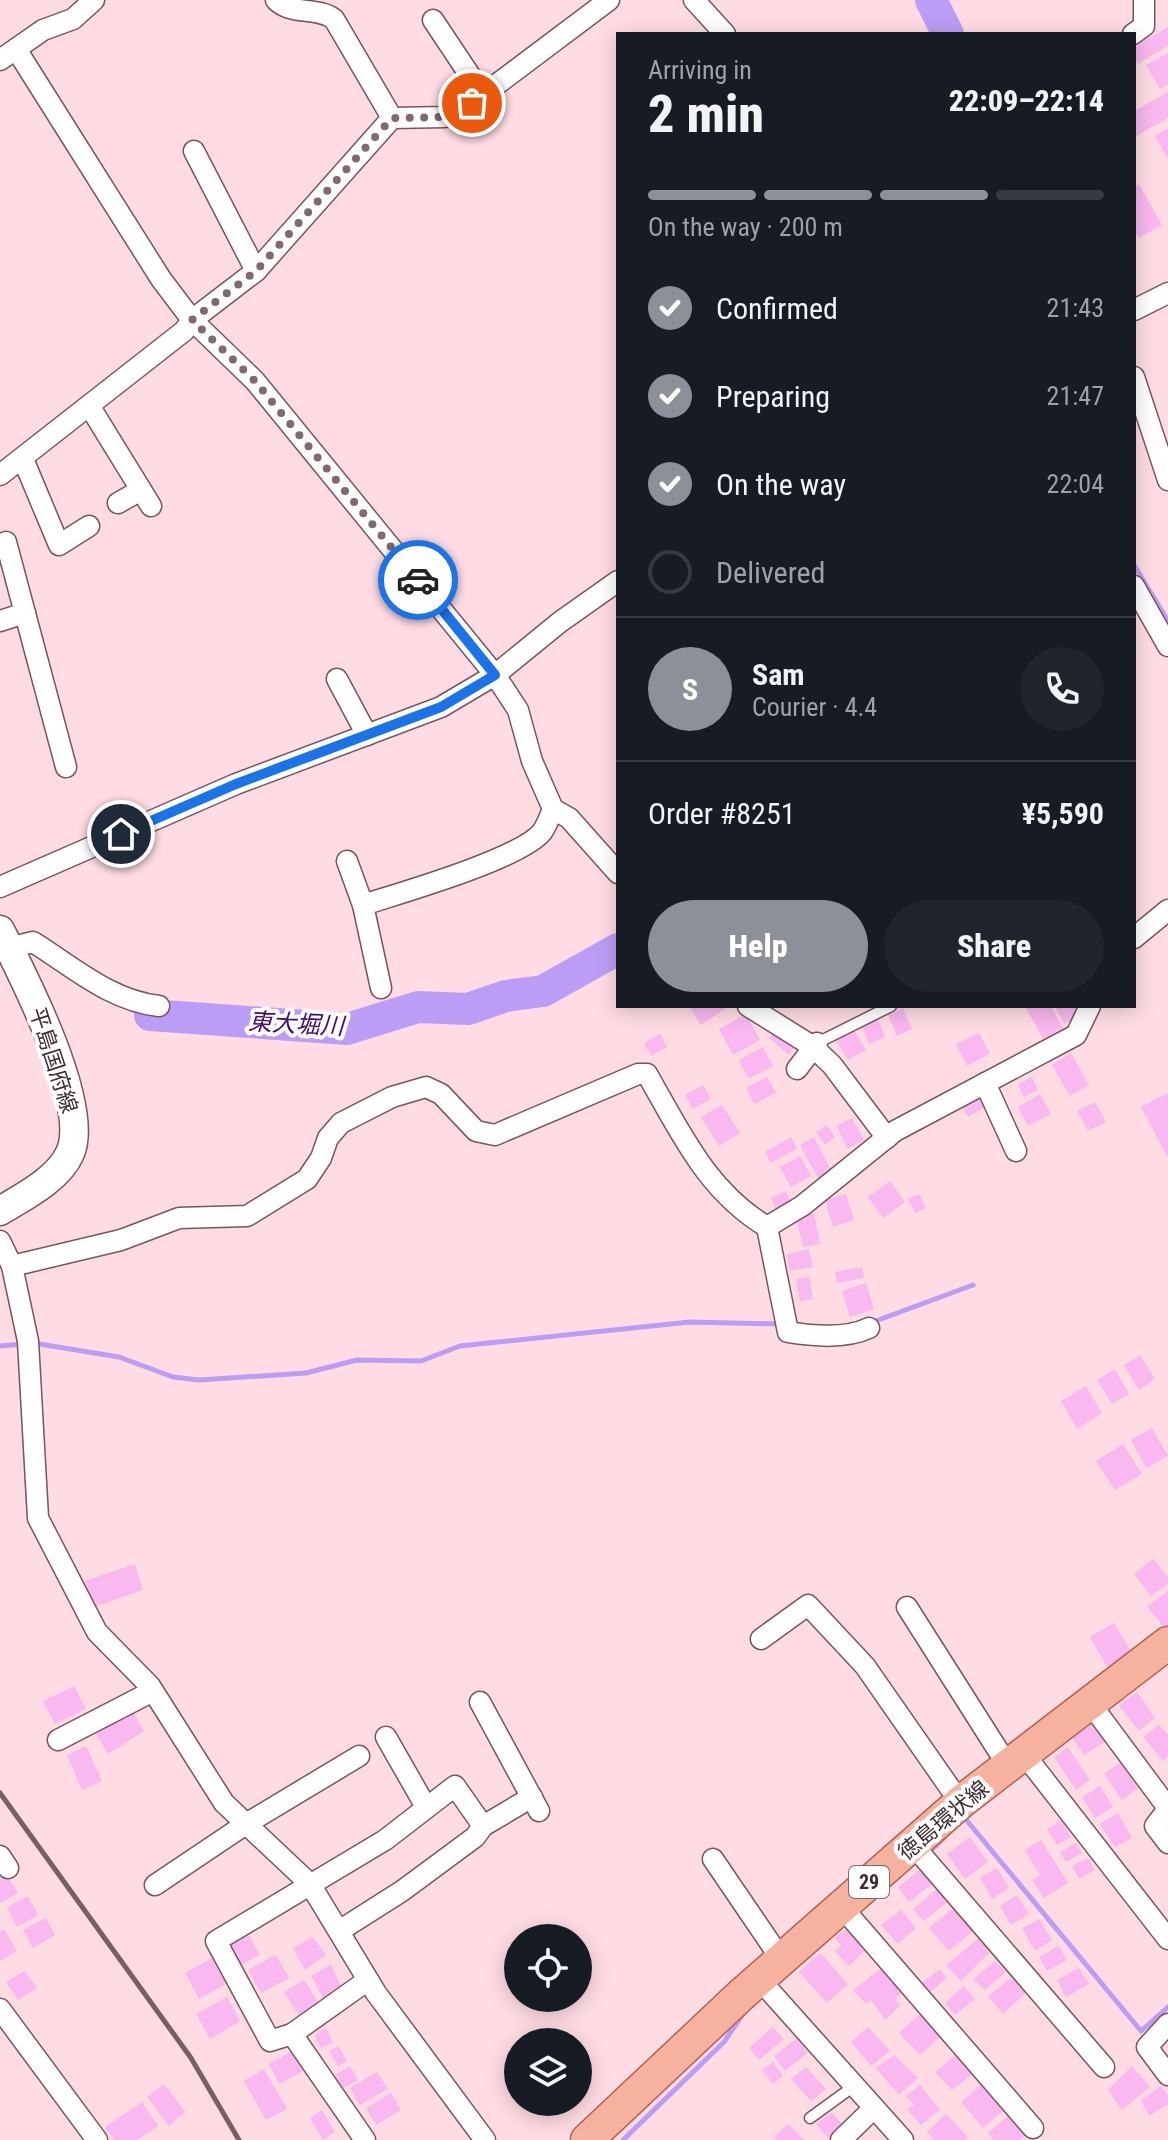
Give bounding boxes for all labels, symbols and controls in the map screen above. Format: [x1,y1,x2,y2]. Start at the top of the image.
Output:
text: Arriving in [648,55,752,85]
pin [438,69,506,137]
icon: bag [450,81,494,125]
text: 22:09–22:14 [949,83,1104,118]
text: 2 min [648,84,764,145]
text: On the way · 200 m [648,212,843,242]
icon: check [648,286,692,330]
text: Confirmed [716,291,838,326]
text: 21:43 [1047,293,1104,323]
icon: check [648,374,692,418]
text: Preparing [716,379,830,414]
text: 21:47 [1047,381,1104,411]
icon: check [648,462,692,506]
text: On the way [716,467,846,502]
text: 22:04 [1047,469,1104,499]
courier [378,540,458,620]
text: Delivered [716,555,825,590]
icon: car [396,558,440,602]
button: phone [1020,647,1104,731]
text: Sam [752,657,805,692]
text: S [682,672,698,707]
text: Courier · 4.4 [752,692,877,722]
text: Order #8251 [648,796,796,831]
text: ¥5,590 [1022,796,1104,831]
pin [87,800,155,868]
icon: home [99,812,143,856]
button: Help [648,900,868,992]
button: Share [884,900,1104,992]
street label: 平島国府線 [25,1004,82,1116]
water label: 東大堀川 [247,1008,348,1041]
street label: 徳島環状線 [893,1775,993,1865]
road number: 29 [849,1866,889,1898]
map controls [504,1924,592,2116]
button: locate [504,1924,592,2012]
button: layers [504,2028,592,2116]

